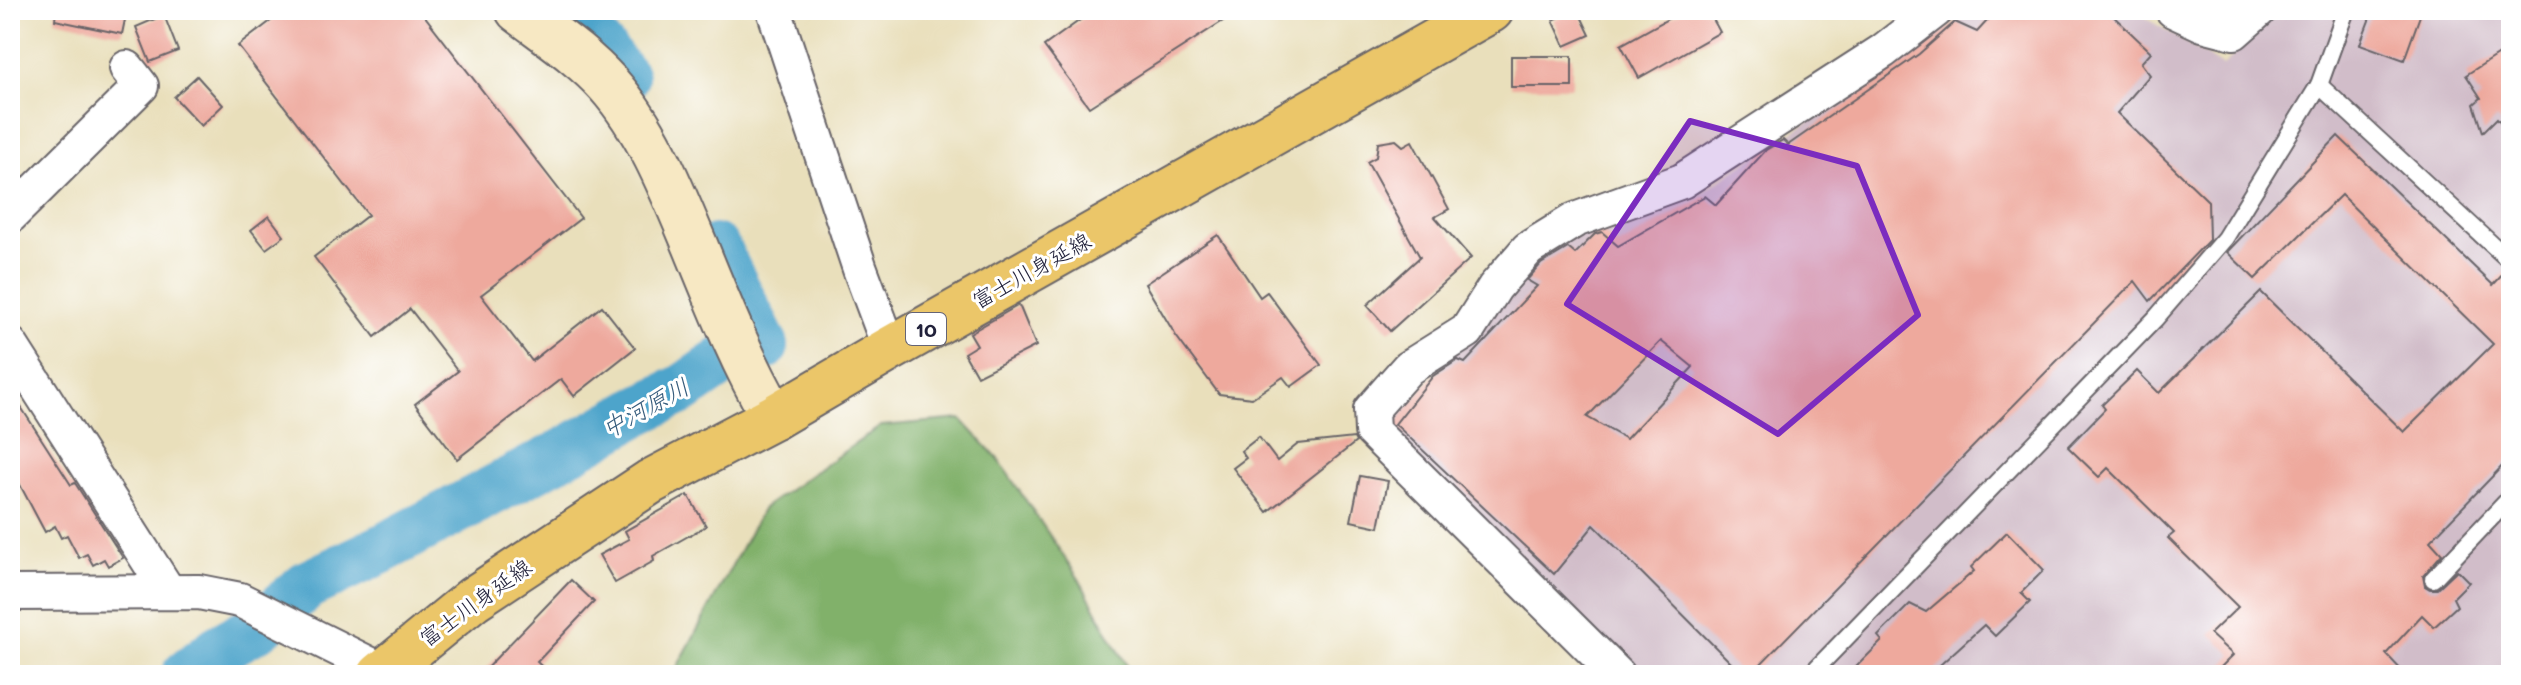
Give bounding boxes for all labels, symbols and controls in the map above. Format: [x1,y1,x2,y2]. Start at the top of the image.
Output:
street label: 富士川身延線 [966,225,1096,315]
road number: 10 [906,313,946,345]
water label: 中河原川 [596,370,694,444]
street label: 富士川身延線 [413,551,537,653]

